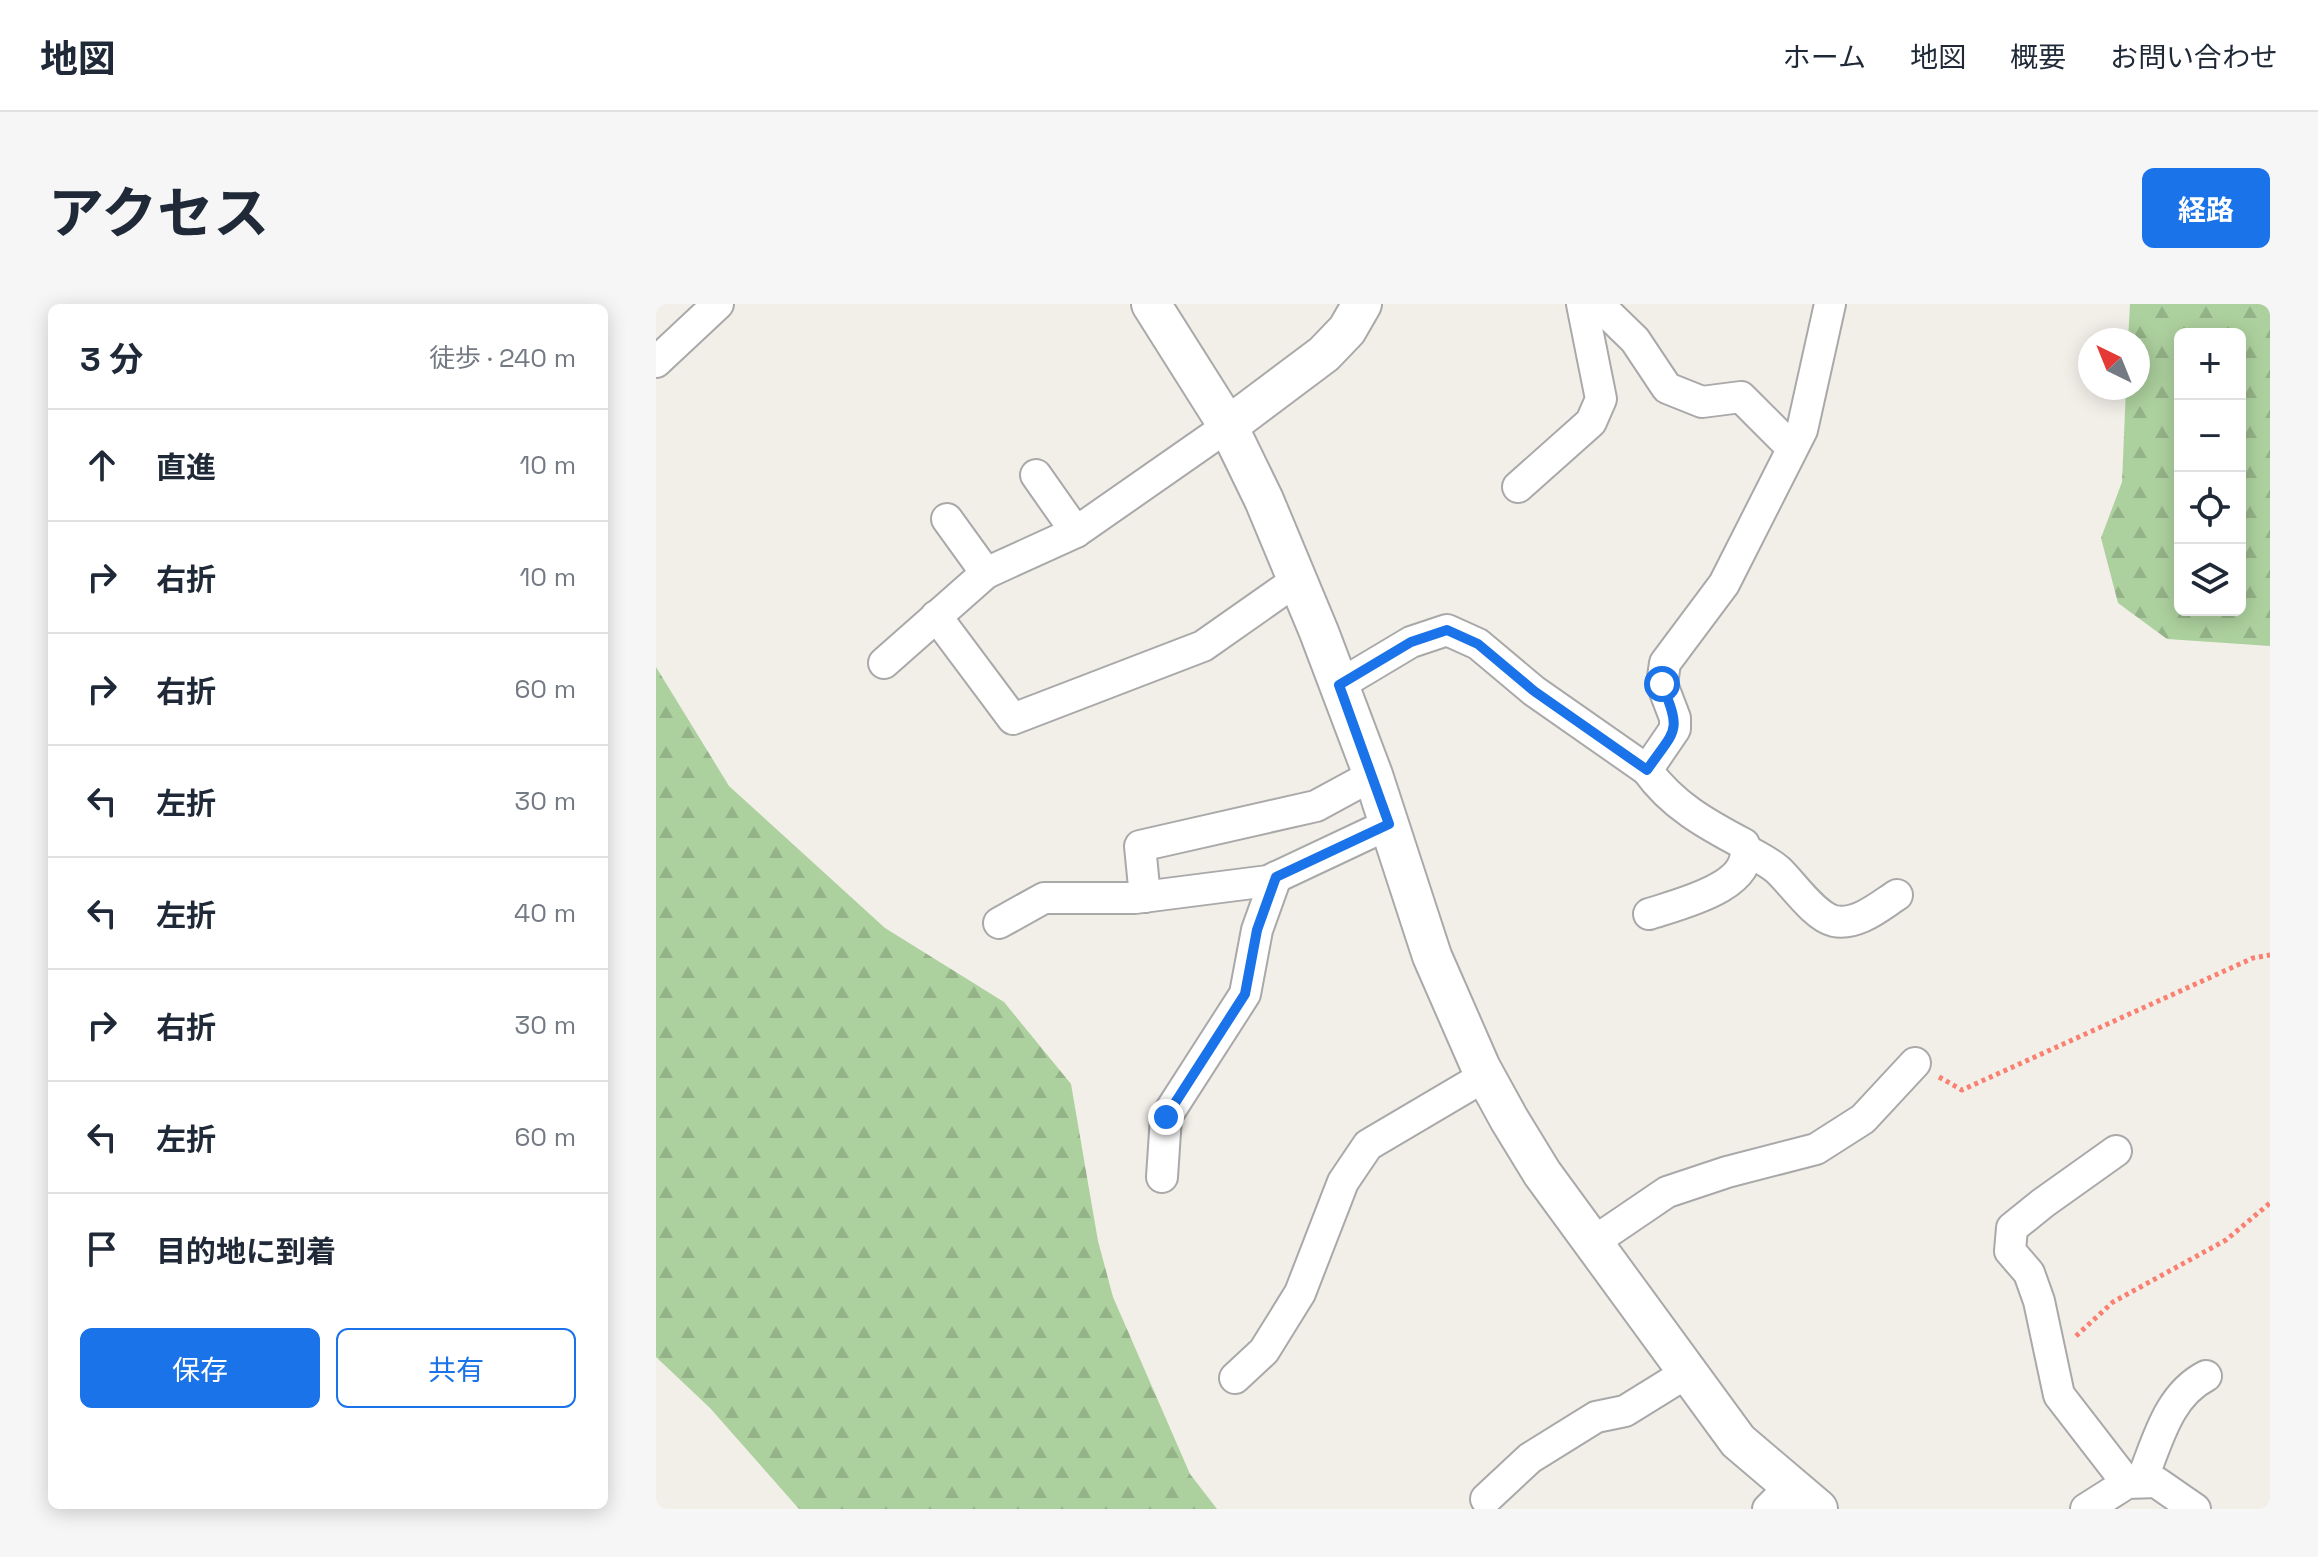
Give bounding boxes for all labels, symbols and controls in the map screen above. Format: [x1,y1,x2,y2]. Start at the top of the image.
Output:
text: 地図 [40,35,116,83]
text: ホーム [1783,39,1866,75]
text: 地図 [1910,39,1966,75]
text: 概要 [2010,39,2066,75]
text: お問い合わせ [2110,39,2278,75]
button: 経路 [2142,168,2270,248]
text: アクセス [48,178,269,249]
north arrow [2078,328,2150,400]
map controls [2174,328,2246,616]
button: + [2174,328,2246,400]
text: 3 分 [80,338,143,381]
text: 徒歩 · 240 m [429,341,576,375]
button: − [2174,400,2246,472]
icon: ahead [80,443,124,487]
text: 直進 [156,448,216,487]
text: 10 m [519,448,576,482]
button: locate [2174,472,2246,544]
button: layers [2174,544,2246,616]
icon: right [80,555,124,599]
text: 右折 [156,560,216,599]
text: 10 m [519,560,576,594]
route start [1644,666,1680,702]
icon: right [80,667,124,711]
text: 右折 [156,672,216,711]
text: 60 m [514,672,576,706]
icon: left [80,779,124,823]
text: 左折 [156,784,216,823]
text: 30 m [515,784,576,818]
icon: left [80,891,124,935]
text: 左折 [156,896,216,935]
text: 40 m [514,896,576,930]
icon: right [80,1003,124,1047]
text: 右折 [156,1008,216,1047]
text: 30 m [515,1008,576,1042]
route end [1148,1099,1184,1135]
icon: left [80,1115,124,1159]
text: 左折 [156,1120,216,1159]
text: 60 m [514,1120,576,1154]
icon: arrive [80,1227,124,1271]
text: 目的地に到着 [156,1232,336,1271]
button: 保存 [80,1328,320,1408]
button: 共有 [336,1328,576,1408]

